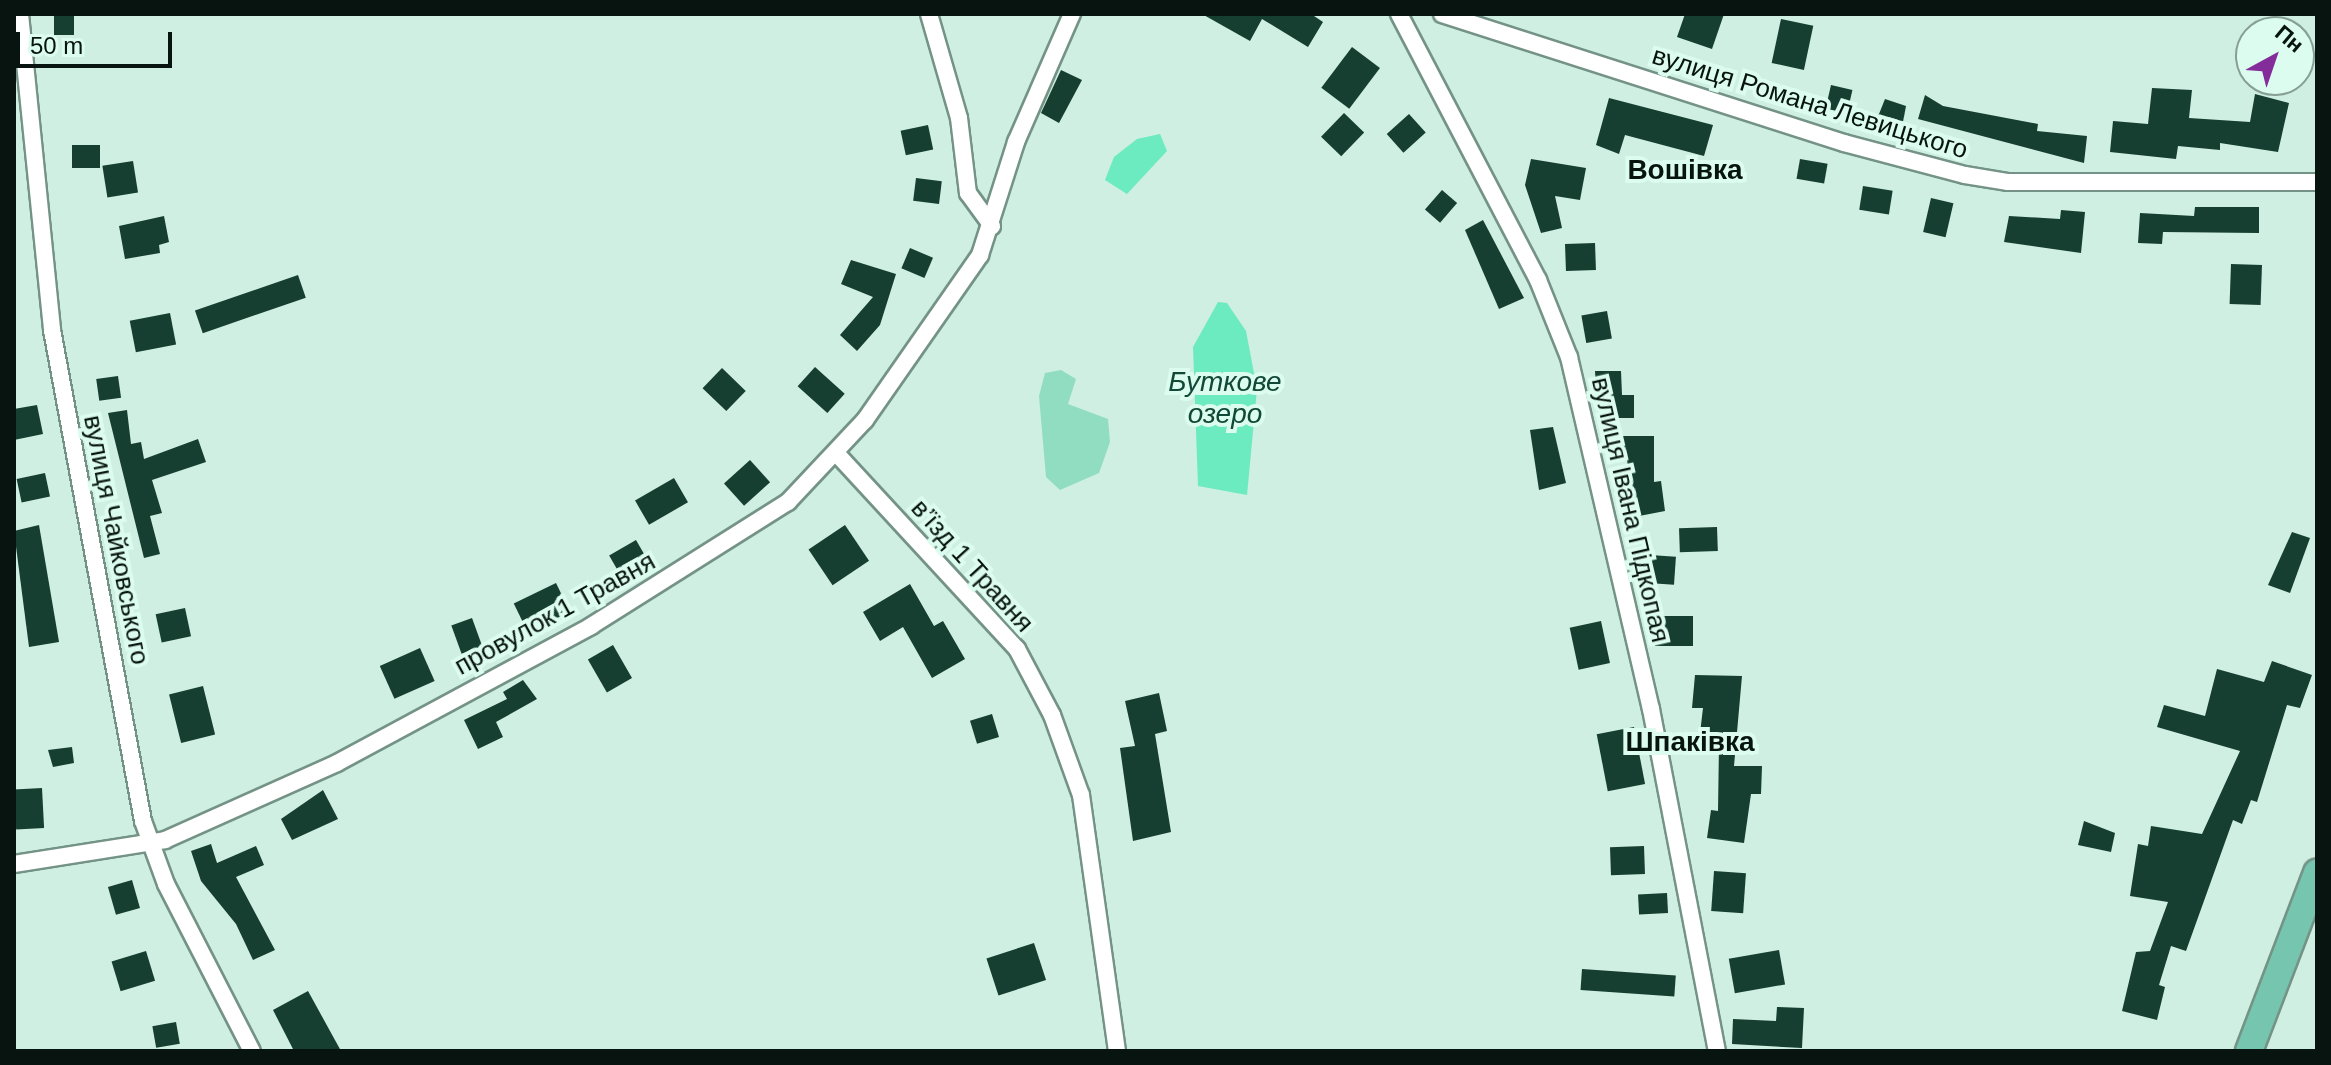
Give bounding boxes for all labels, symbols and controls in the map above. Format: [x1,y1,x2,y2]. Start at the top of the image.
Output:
scale bar [20,16,176,66]
north arrow [2235,16,2315,96]
text: Пн [2270,20,2309,58]
text: 50 m [30,32,83,59]
street label: вулиця Романа Левицького [1648,40,1972,166]
district label: Вошівка [1627,153,1743,187]
water label: Буткове озеро [1168,365,1282,431]
street label: вулиця Івана Підкопая [1584,374,1676,646]
street label: вулиця Чайковського [76,413,156,667]
street label: в’їзд 1 Травня [904,493,1040,639]
street label: провулок 1 Травня [449,546,661,682]
district label: Шпаківка [1625,725,1755,759]

